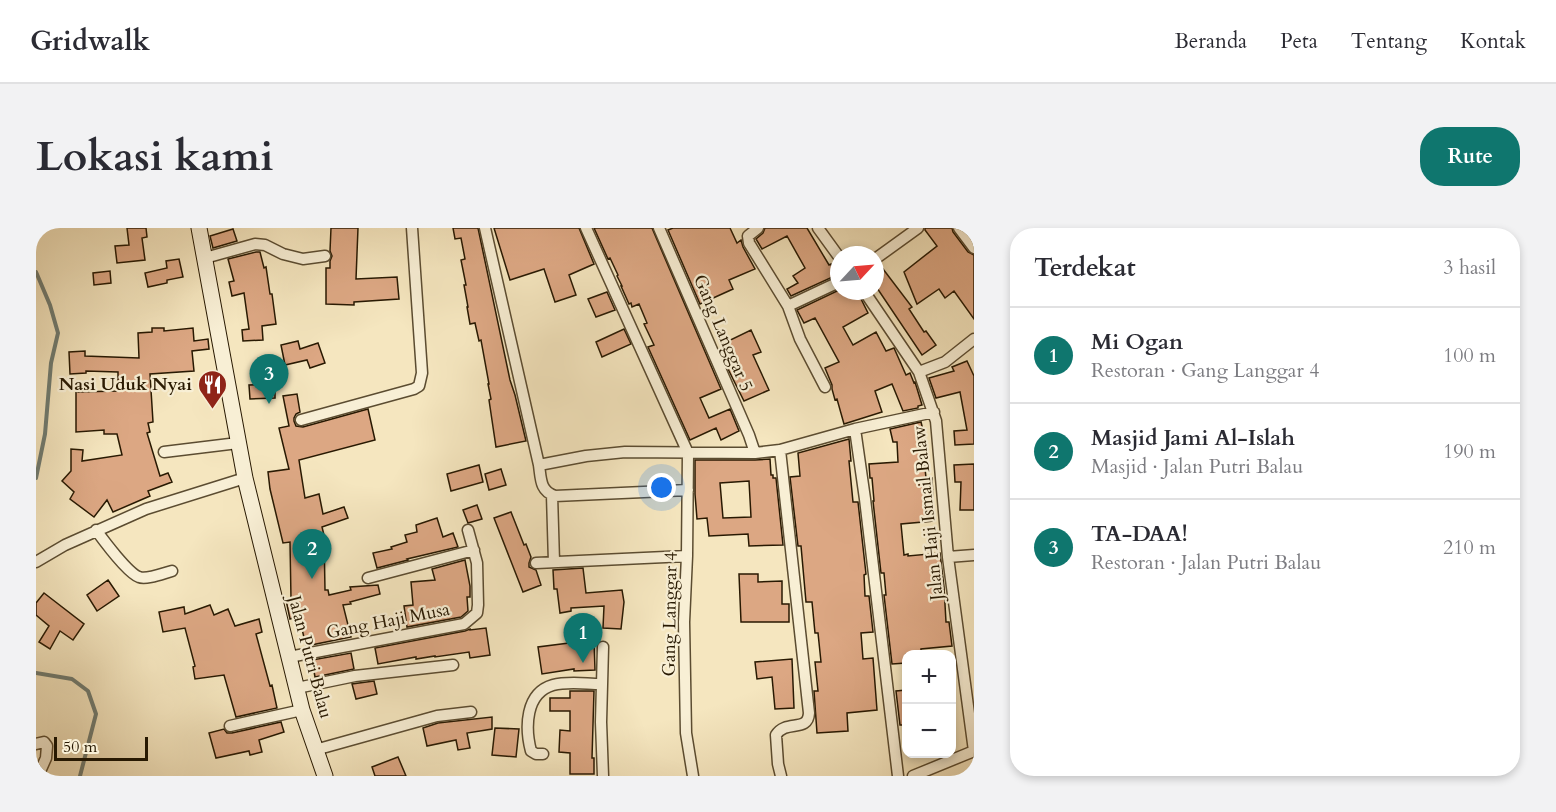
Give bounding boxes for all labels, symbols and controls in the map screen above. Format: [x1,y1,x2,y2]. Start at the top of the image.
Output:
text: Gridwalk [30,22,150,60]
text: Beranda [1174,27,1247,56]
text: Peta [1280,27,1318,56]
text: Tentang [1351,27,1427,56]
text: Kontak [1460,27,1526,56]
button: Rute [1420,127,1520,186]
text: Lokasi kami [36,128,274,185]
north arrow [830,246,884,300]
text: Terdekat [1034,250,1136,285]
text: 3 hasil [1443,254,1496,281]
street label: Gang Langgar 5 [687,271,759,395]
text: Mi Ogan [1091,327,1183,357]
text: 1 [1048,342,1059,369]
text: 100 m [1443,342,1496,369]
pin: 3 [250,354,288,404]
text: Restoran · Gang Langgar 4 [1091,357,1319,384]
restaurant icon: Nasi Uduk Nyai [197,368,229,410]
place label: Nasi Uduk Nyai [59,372,192,397]
text: Masjid Jami Al-Islah [1091,423,1295,453]
street label: Jalan Haji Ismail Balaw [906,424,950,605]
text: 2 [1048,438,1059,465]
text: 190 m [1443,438,1496,465]
text: Masjid · Jalan Putri Balau [1091,453,1303,480]
your location [647,473,676,502]
text: TA-DAA! [1091,519,1188,549]
pin: 2 [292,530,332,579]
text: 3 [1048,534,1059,561]
text: 210 m [1443,534,1496,561]
text: Restoran · Jalan Putri Balau [1091,549,1321,576]
street label: Gang Langgar 4 [656,551,684,677]
street label: Jalan Putri Balau [281,590,338,721]
street label: Gang Haji Musa [324,597,452,645]
pin: 1 [564,614,602,663]
map controls [902,650,956,758]
button: + [902,650,956,704]
button: − [902,704,956,758]
scale bar [54,734,148,762]
text: 50 m [63,736,97,758]

